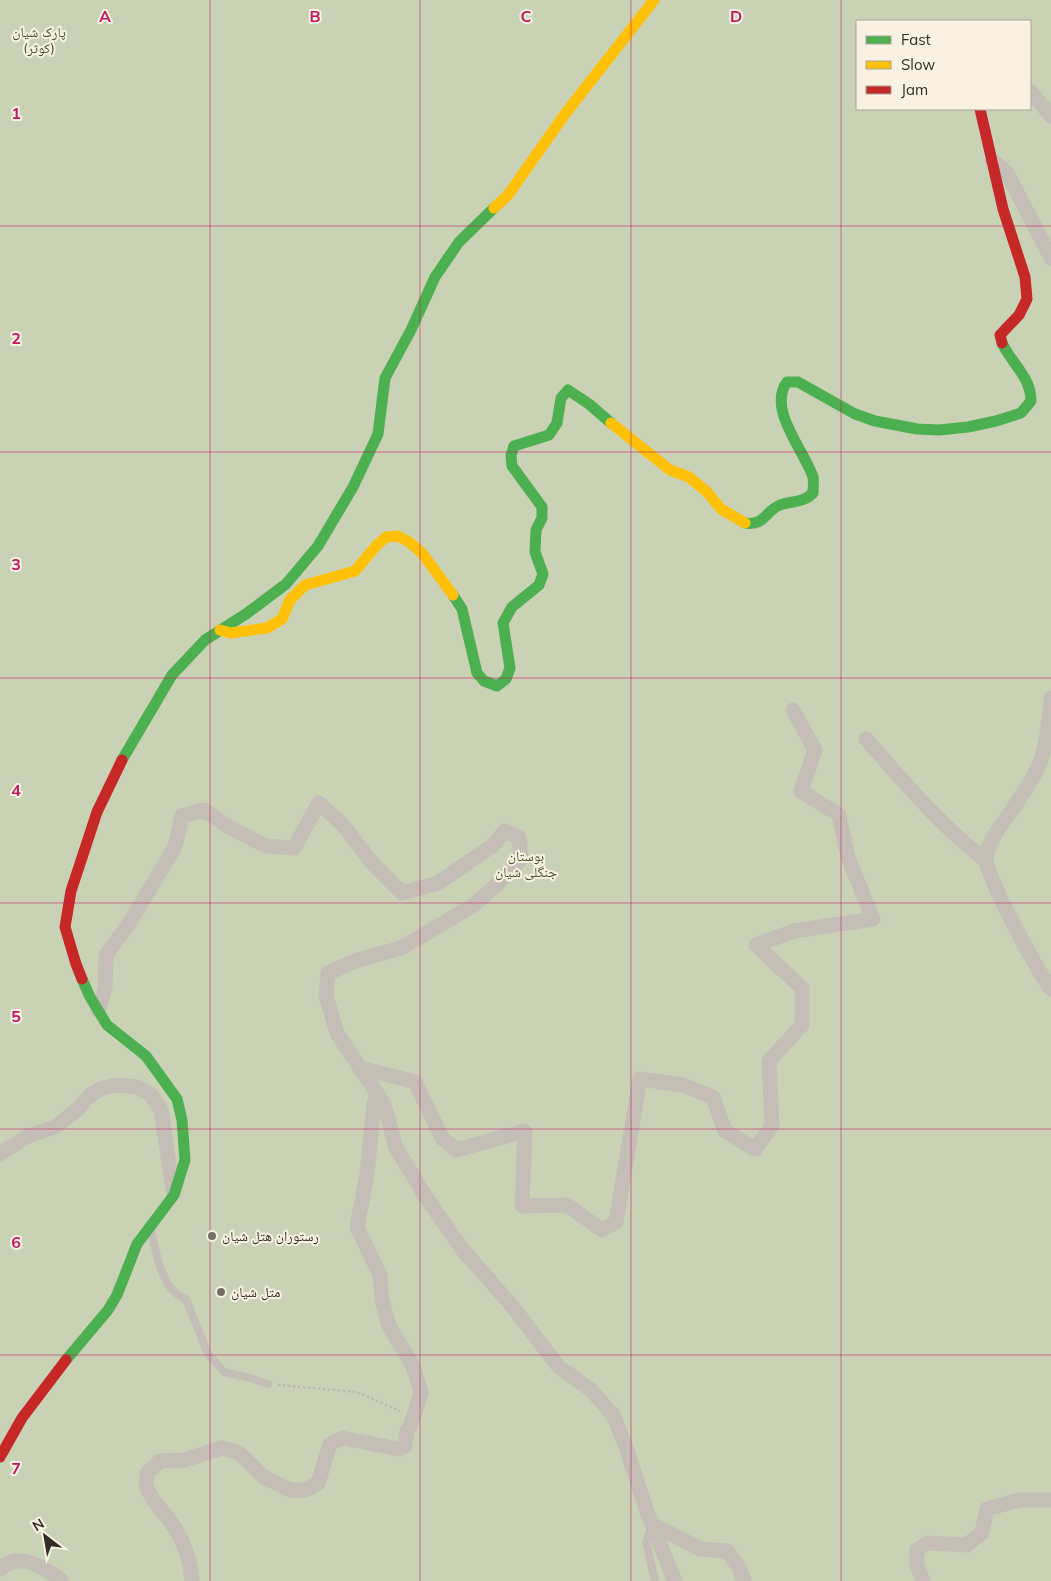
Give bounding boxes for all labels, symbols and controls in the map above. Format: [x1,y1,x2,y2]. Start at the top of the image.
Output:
text: A [99,6,111,26]
text: B [309,6,321,26]
text: C [521,6,532,26]
text: D [730,6,742,26]
legend [856,20,1031,110]
park label: پارک شیان (کوثر) [12,23,66,57]
text: Fast [901,30,931,49]
text: Slow [901,55,935,74]
text: Jam [901,80,928,99]
text: 1 [11,103,21,123]
text: 2 [11,328,21,348]
text: 3 [11,554,21,574]
text: 4 [11,780,21,800]
park label: بوستان جنگلی شیان [495,847,557,881]
text: 5 [11,1006,21,1026]
place label: رستوران هتل شیان [222,1227,319,1245]
marker: رستوران هتل شیان [206,1230,218,1242]
text: 6 [11,1232,21,1252]
place label: متل شیان [231,1283,280,1301]
marker: متل شیان [215,1286,227,1298]
text: 7 [11,1458,21,1478]
north arrow [20,1511,70,1561]
text: N [29,1514,47,1535]

